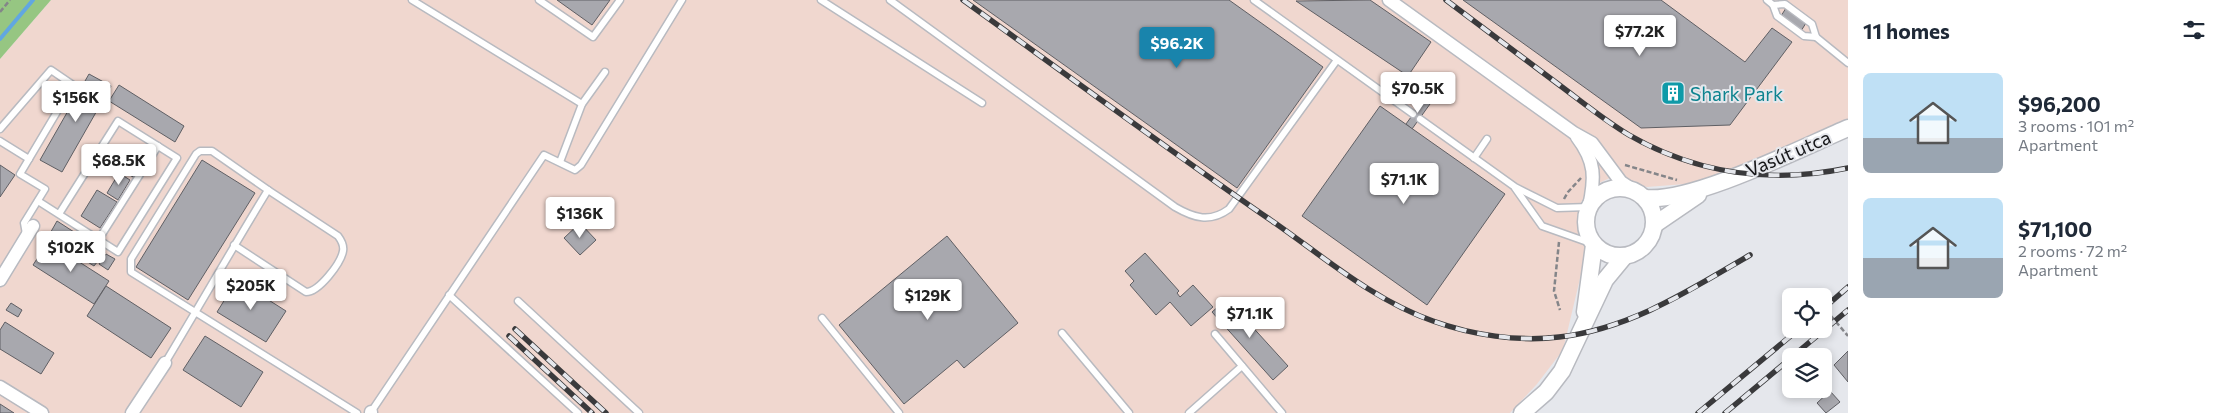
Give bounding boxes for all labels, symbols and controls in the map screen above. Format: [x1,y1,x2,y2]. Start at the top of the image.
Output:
pin: $77.2K [1599,15,1681,57]
icon: filters [2180,16,2208,44]
text: 11 homes [1863,18,1950,43]
text: $77.2K [1615,21,1665,40]
pin: $96.2K [1136,27,1218,69]
text: $96.2K [1150,33,1204,52]
pin: $70.5K [1377,72,1459,114]
text: $70.5K [1391,78,1445,97]
pin: $156K [41,80,111,123]
building icon: Shark Park [1660,80,1686,106]
place label: Shark Park [1690,82,1783,105]
text: $156K [53,87,99,106]
text: $96,200 [2018,91,2101,116]
icon: home [1903,93,1963,153]
text: 3 rooms · 101 m² [2018,116,2134,135]
street label: Vasút utca [1742,125,1834,181]
text: Apartment [2018,135,2098,154]
pin: $68.5K [78,144,160,186]
text: $68.5K [92,150,146,169]
pin: $71.1K [1363,162,1445,205]
text: $71.1K [1381,169,1427,188]
pin: $136K [545,196,615,239]
text: $136K [557,203,603,222]
text: $71,100 [2018,216,2092,241]
icon: home [1903,218,1963,278]
pin: $102K [36,230,106,273]
text: $102K [47,237,95,256]
text: 2 rooms · 72 m² [2018,241,2127,260]
text: Apartment [2018,260,2098,279]
pin: $205K [216,268,286,311]
text: $205K [226,275,276,294]
pin: $129K [893,278,963,321]
text: $129K [905,285,951,304]
map controls [1782,288,1832,398]
button: locate [1782,288,1832,338]
pin: $71.1K [1209,296,1291,339]
text: $71.1K [1227,303,1273,322]
button: layers [1782,348,1832,398]

